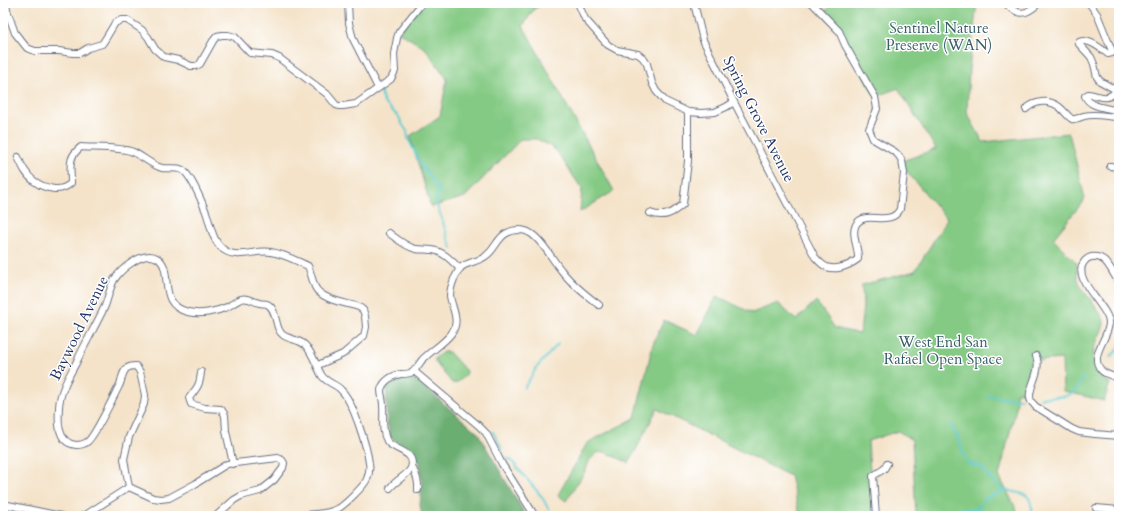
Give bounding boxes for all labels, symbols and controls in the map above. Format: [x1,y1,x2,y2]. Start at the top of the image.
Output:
park label: Sentinel Nature Preserve (WAN) [886,18,992,55]
street label: Spring Grove Avenue [719,53,799,185]
street label: Baywood Avenue [45,272,113,383]
park label: West End San Rafael Open Space [884,332,1002,369]

